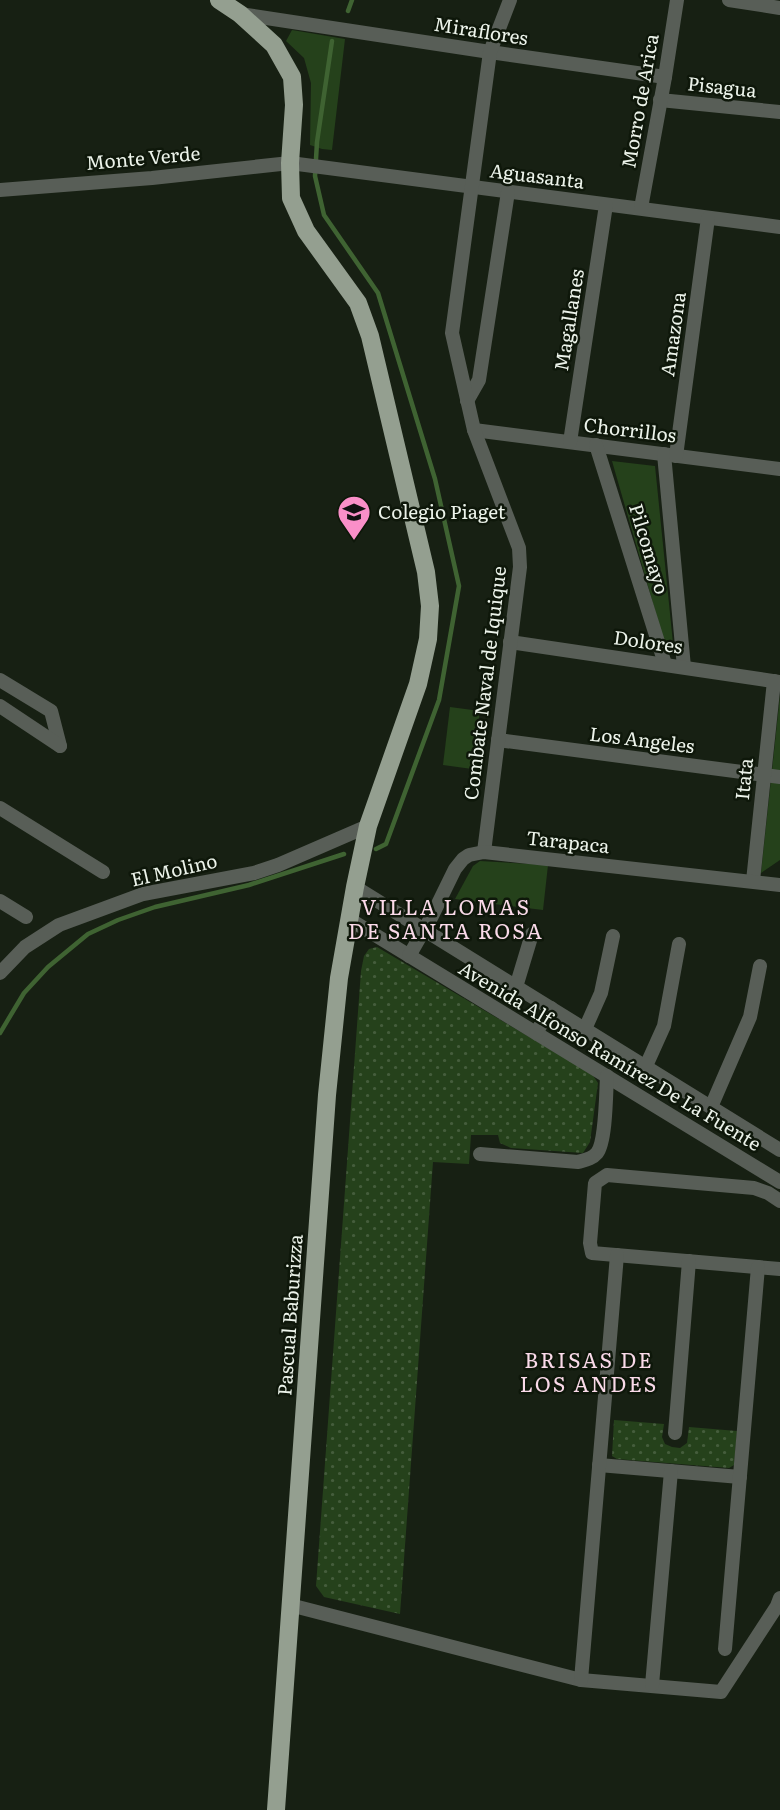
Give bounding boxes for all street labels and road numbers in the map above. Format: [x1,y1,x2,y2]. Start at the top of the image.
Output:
street label: Miraflores [432,9,531,51]
street label: Morro de Arica [613,31,665,170]
street label: Pisagua [686,68,759,104]
street label: Monte Verde [85,138,201,176]
street label: Aguasanta [488,155,587,195]
street label: Magallanes [546,266,590,373]
street label: Amazona [652,289,692,378]
street label: Chorrillos [582,409,678,449]
street label: Pilcomayo [623,500,677,598]
street label: Combate Naval de Iquique [456,564,512,802]
street label: Dolores [612,622,685,660]
street label: Los Angeles [588,719,697,759]
street label: Itata [727,756,759,801]
street label: Tarapaca [525,823,612,859]
street label: El Molino [128,845,220,893]
street label: Avenida Alfonso Ramírez De La Fuente [454,953,767,1157]
street label: Pascual Baburizza [269,1233,309,1397]

